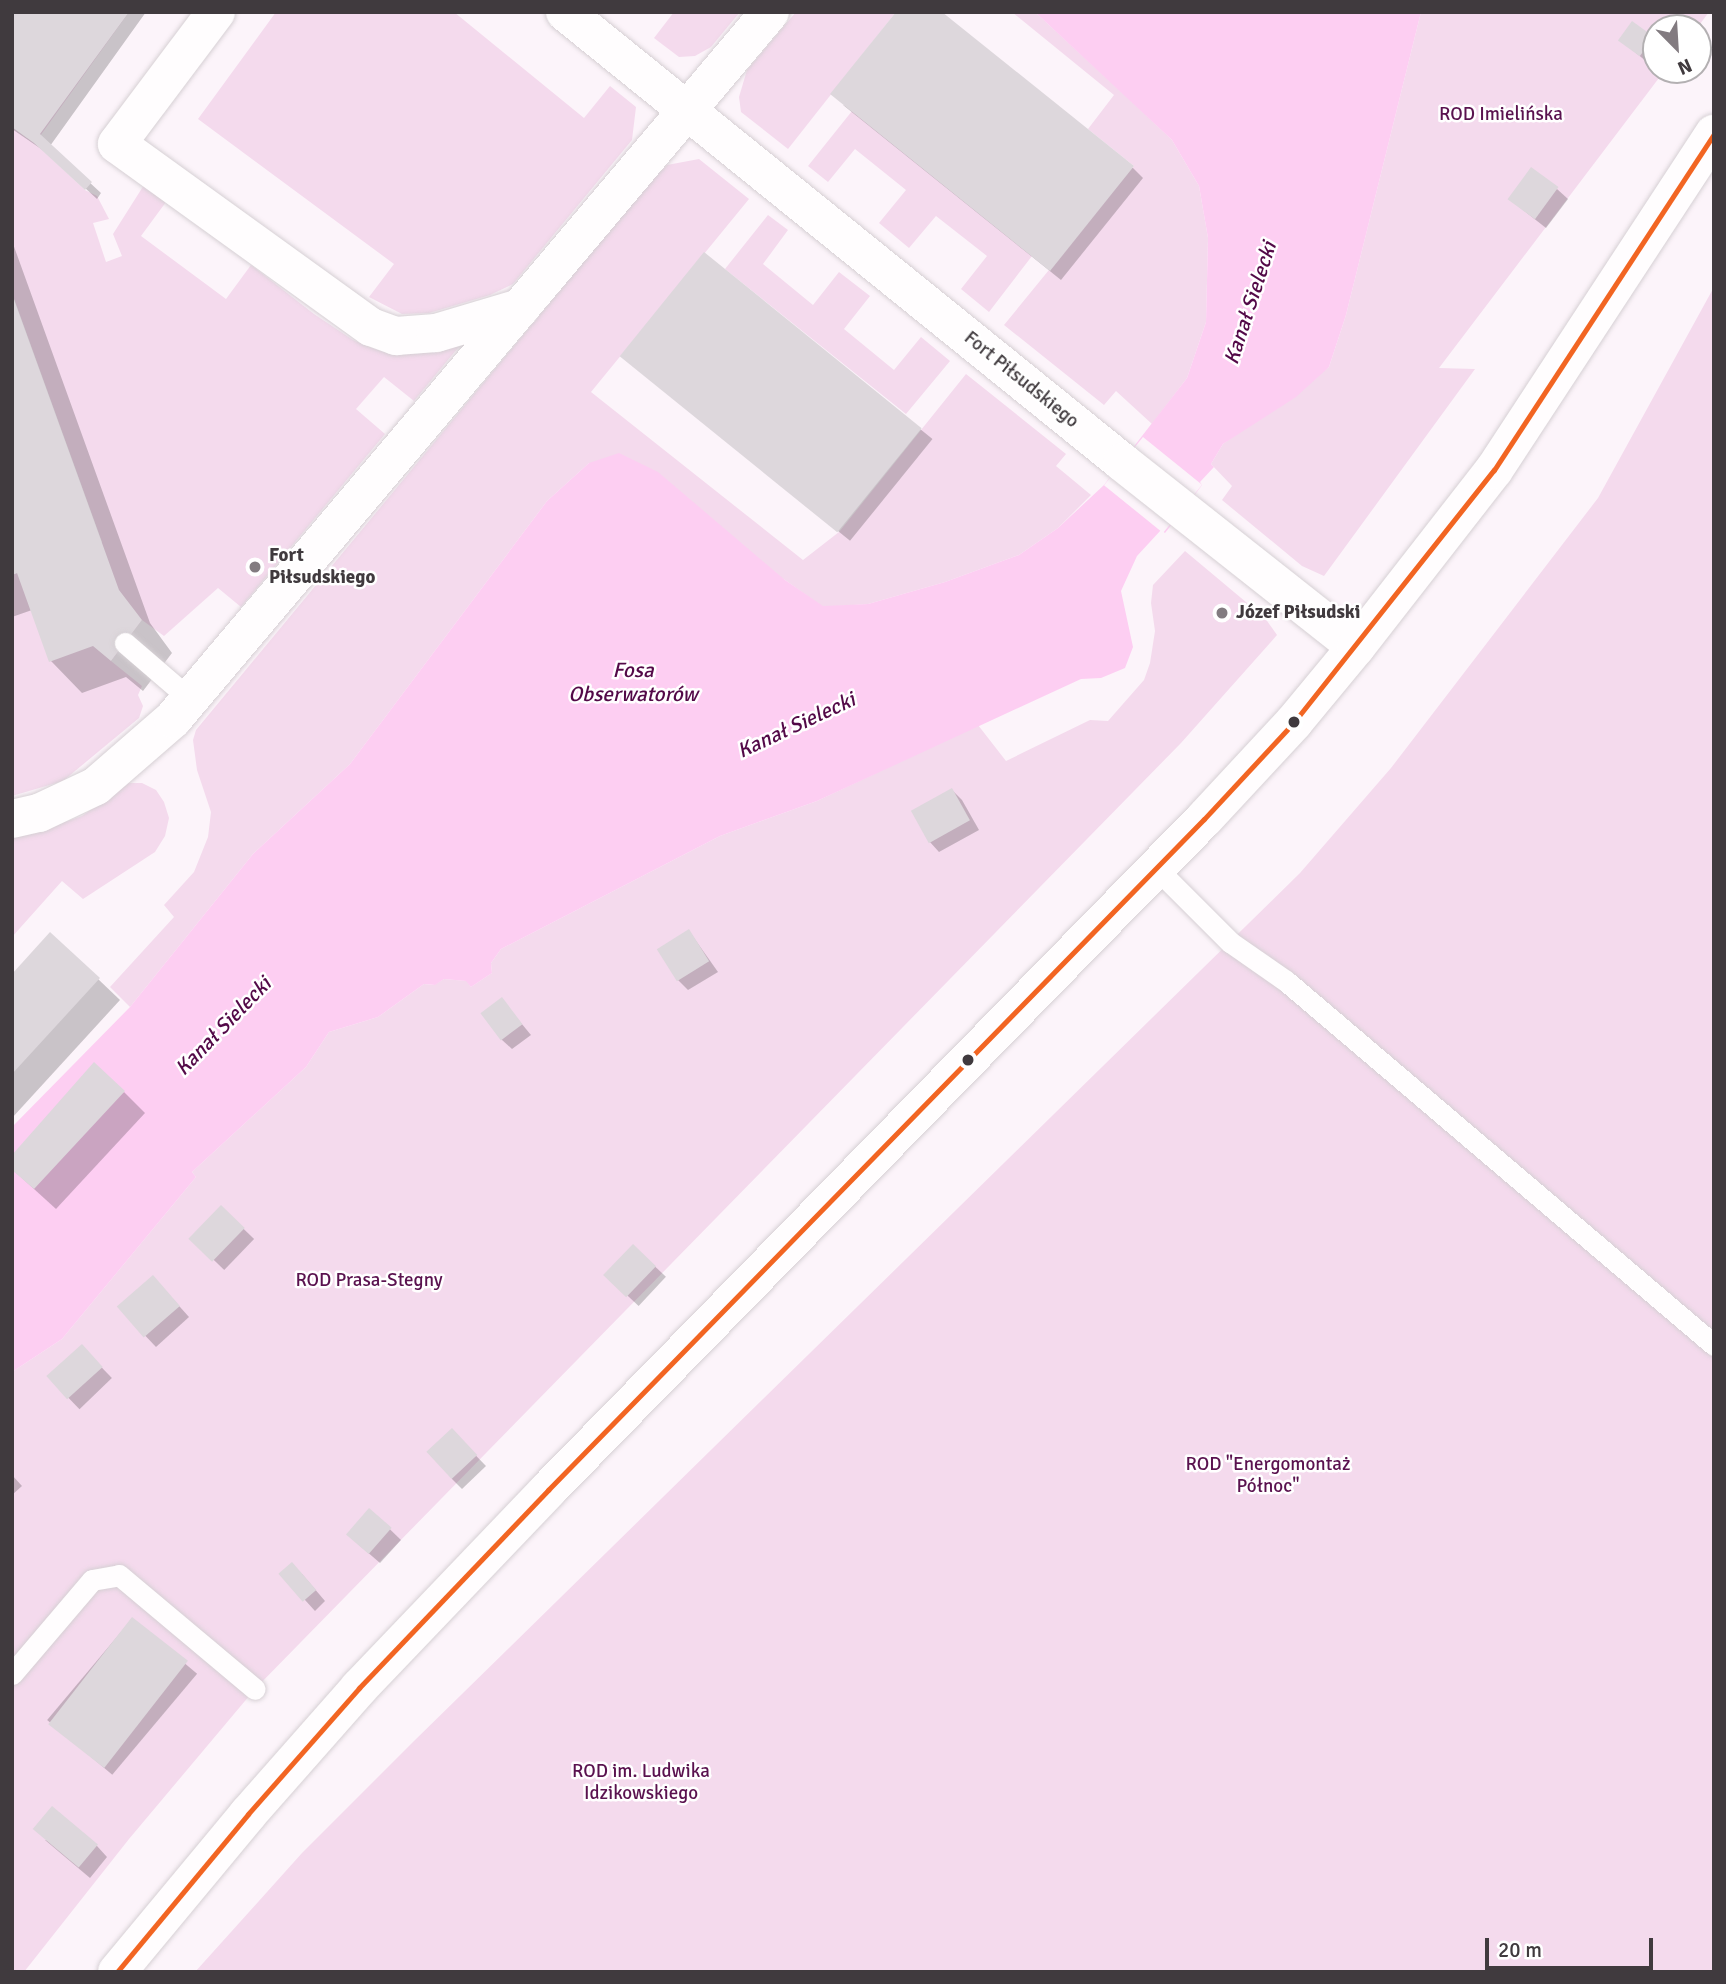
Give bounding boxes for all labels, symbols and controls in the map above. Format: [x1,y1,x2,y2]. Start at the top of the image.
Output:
north arrow [1642,14,1712,84]
text: N [1674,53,1696,80]
park label: ROD Imielińska [1439,104,1563,126]
water label: Kanał Sielecki [1218,239,1282,367]
street label: Fort Piłsudskiego [959,327,1083,433]
place label: Fort Piłsudskiego [269,545,375,589]
marker: Fort Piłsudskiego [247,559,263,575]
place label: Józef Piłsudski [1236,602,1360,624]
marker: Józef Piłsudski [1214,605,1230,621]
water label: Fosa Obserwatorów [568,657,698,707]
water label: Kanał Sielecki [733,687,859,763]
unlabelled marker [1287,715,1301,729]
water label: Kanał Sielecki [170,971,276,1081]
unlabelled marker [961,1053,975,1067]
park label: ROD Prasa-Stegny [295,1270,443,1292]
park label: ROD "Energomontaż Północ" [1186,1454,1350,1498]
park label: ROD im. Ludwika Idzikowskiego [572,1761,710,1805]
scale bar [1488,1924,1656,1968]
text: 20 m [1498,1937,1542,1963]

